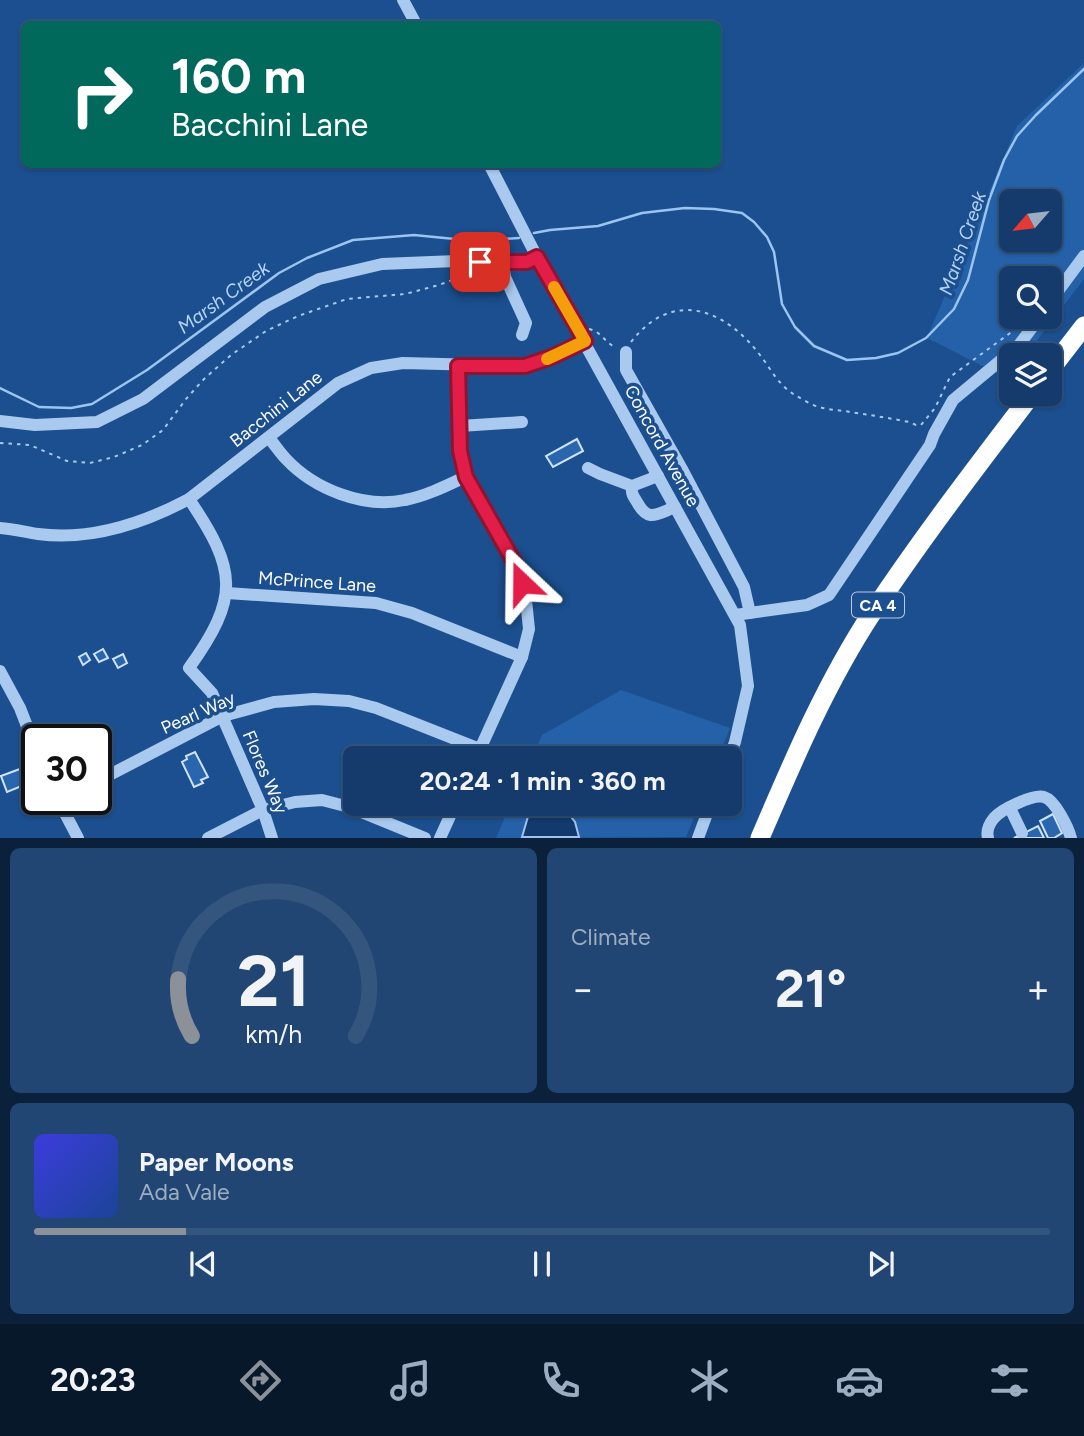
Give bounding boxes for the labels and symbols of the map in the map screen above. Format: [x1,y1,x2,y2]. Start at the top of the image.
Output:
water label: Marsh Creek [934,188,991,298]
north arrow [999,189,1062,252]
pin [450,232,510,292]
water label: Marsh Creek [173,256,274,338]
street label: Bacchini Lane [226,366,327,452]
street label: Concord Avenue [620,381,705,511]
position arrow [485,546,559,620]
street label: McPrince Lane [257,567,377,597]
road number: CA 4 [852,592,904,618]
street label: Pearl Way [158,687,239,739]
speed limit sign: 30 [21,724,112,815]
street label: Flores Way [238,727,293,817]

